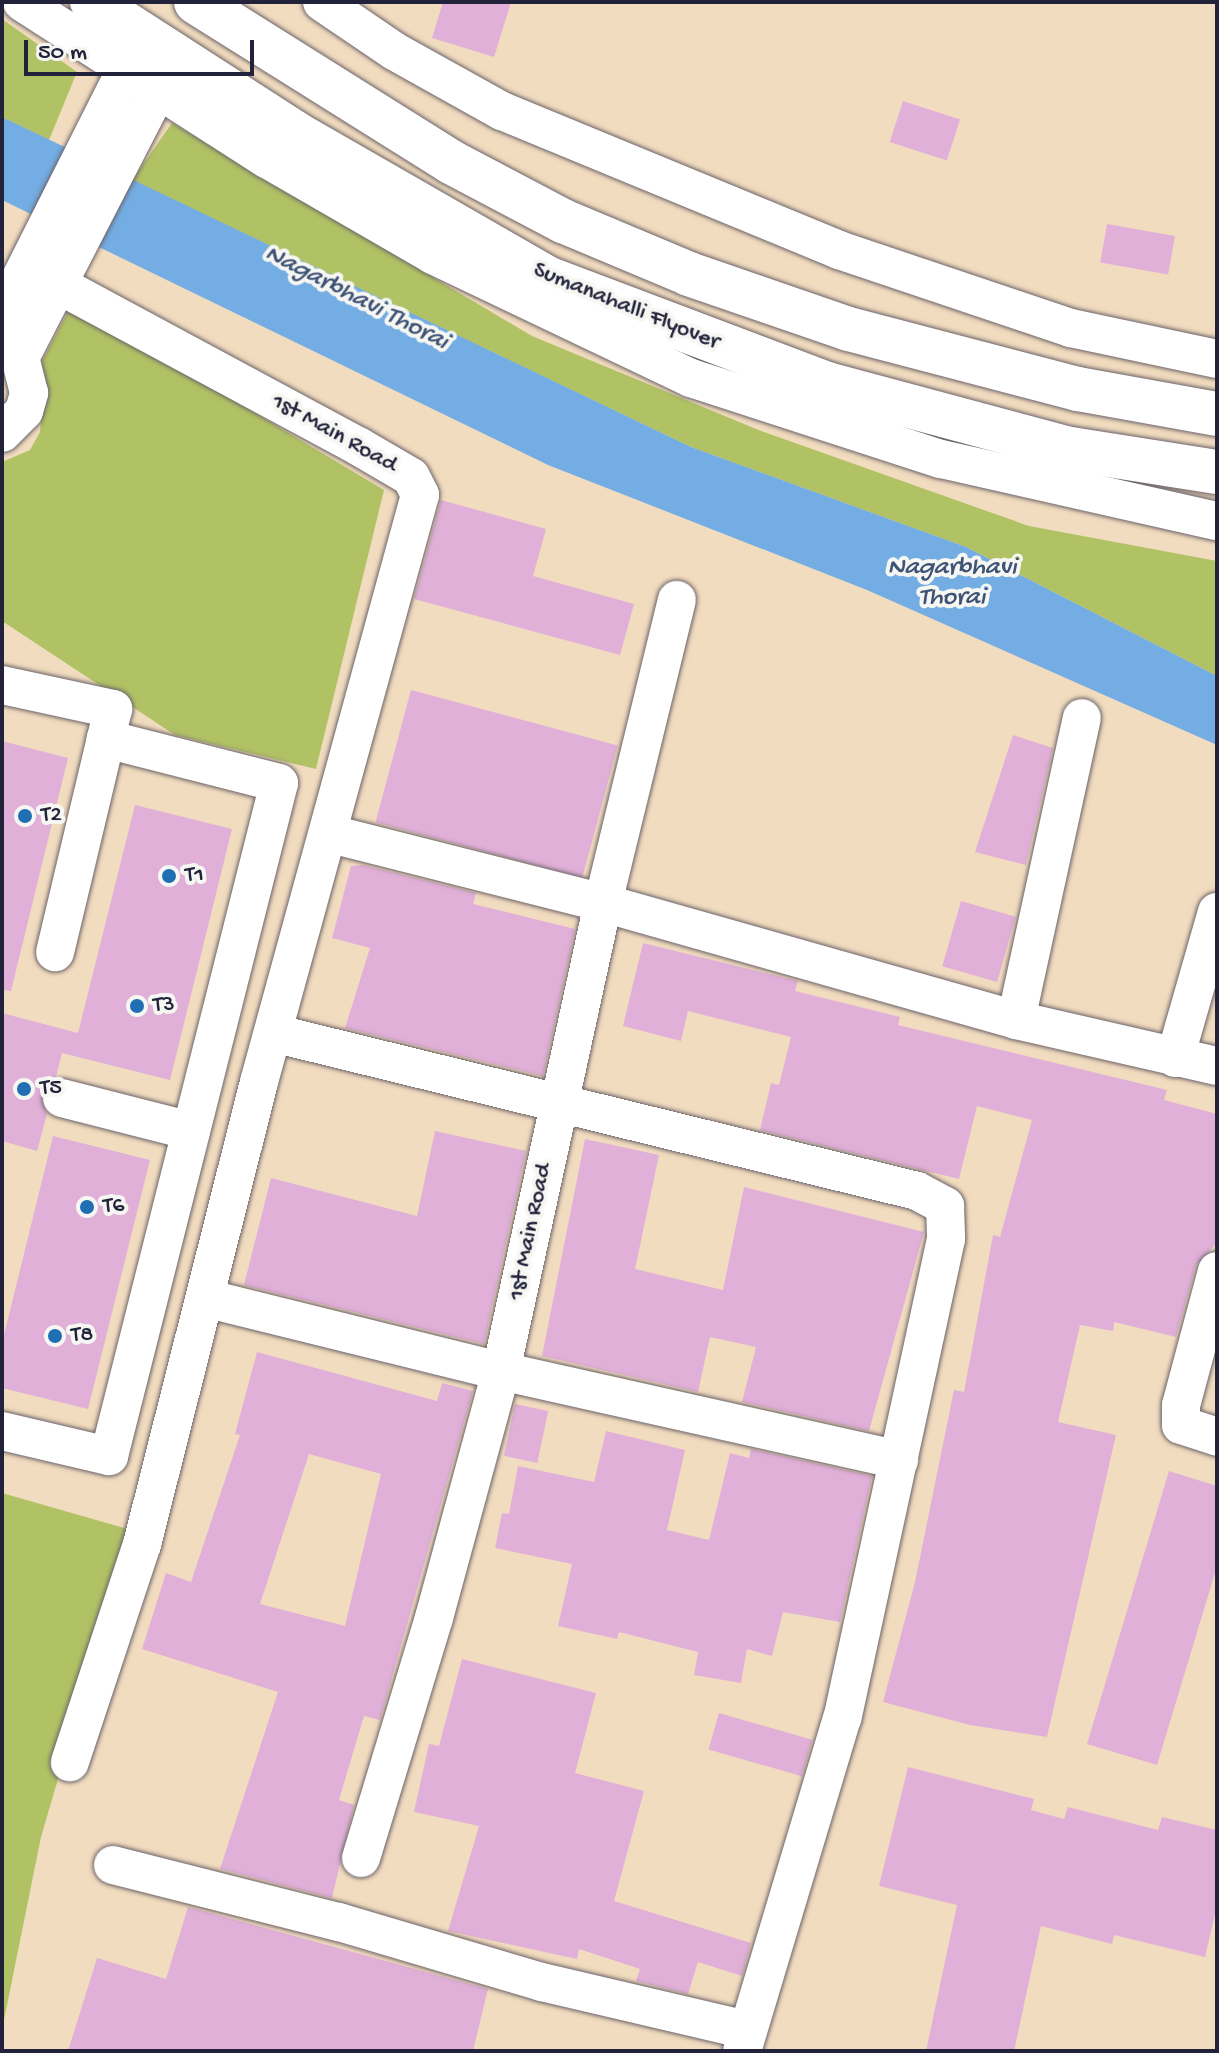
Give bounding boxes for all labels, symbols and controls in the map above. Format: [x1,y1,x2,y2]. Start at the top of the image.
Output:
scale bar [28,24,258,74]
text: 50 m [38,39,87,68]
water label: Nagarbhavi Thorai [259,239,453,359]
street label: Sumanahalli Flyover [529,256,723,358]
street label: 1st Main Road [266,388,402,480]
water label: Nagarbhavi Thorai [887,553,1017,614]
place label: T2 [41,802,62,830]
marker: T2 [16,807,34,825]
place label: T1 [185,862,204,890]
marker: T1 [160,867,178,885]
place label: T3 [153,992,175,1020]
marker: T3 [128,997,146,1015]
place label: T5 [40,1075,62,1103]
marker: T5 [15,1080,33,1098]
street label: 1st Main Road [502,1161,560,1303]
place label: T6 [103,1193,124,1221]
marker: T6 [78,1198,96,1216]
place label: T8 [71,1322,93,1350]
marker: T8 [46,1327,64,1345]

